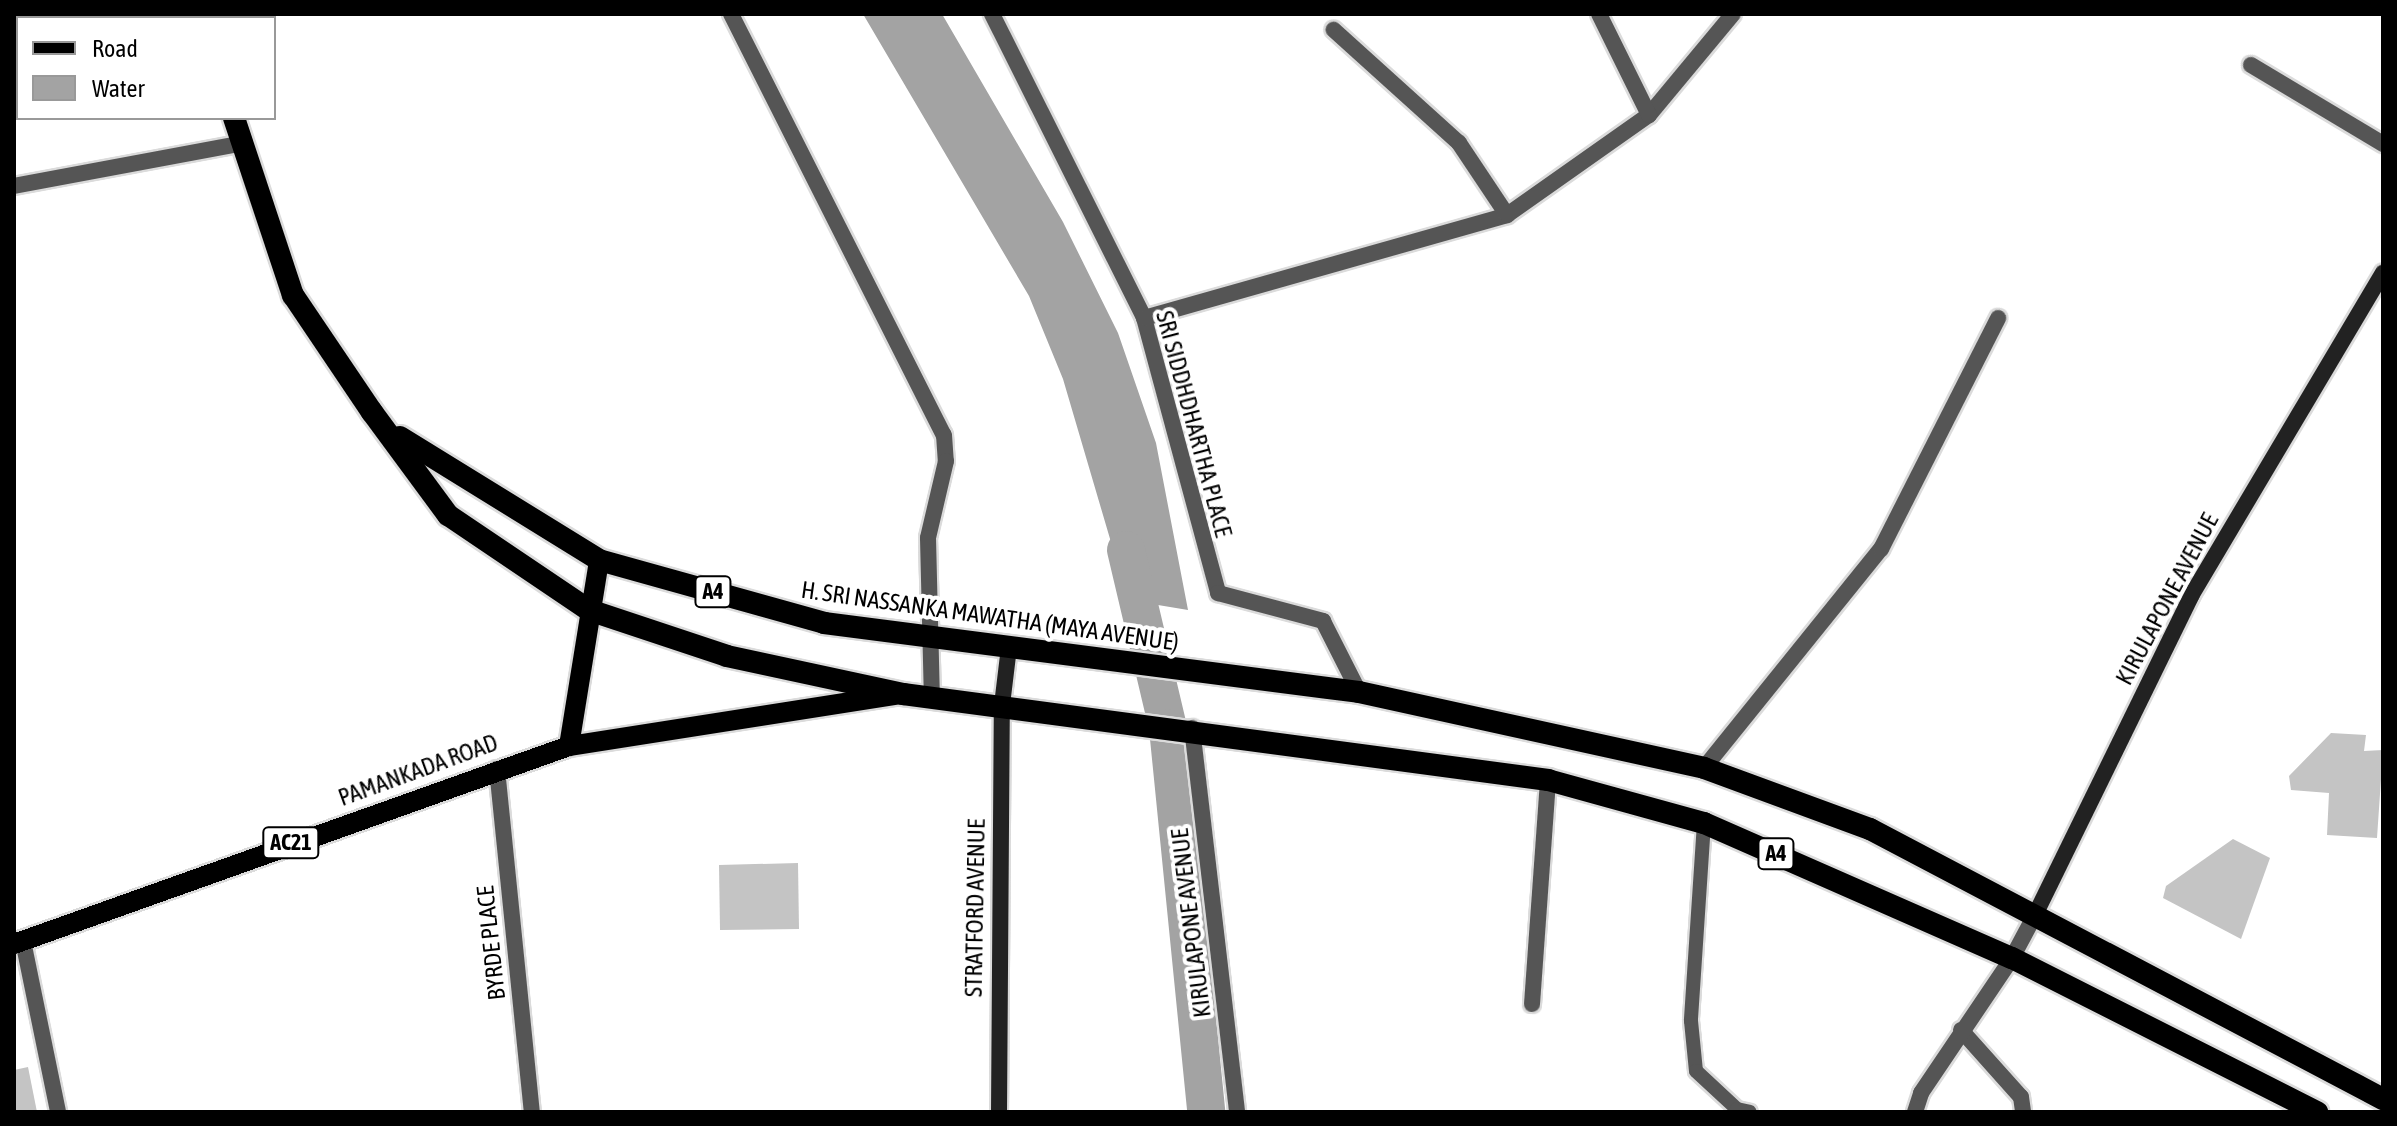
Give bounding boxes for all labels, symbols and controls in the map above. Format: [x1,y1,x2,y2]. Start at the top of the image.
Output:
legend [16,16,276,120]
text: Road [92,35,138,62]
text: Water [92,75,145,102]
street label: SRI SIDDHDHARTHA PLACE [1150,308,1238,540]
street label: KIRULAPONE AVENUE [2110,508,2224,690]
road number: A4 [693,574,733,610]
street label: H. SRI NASSANKA MAWATHA (MAYA AVENUE) [799,575,1181,657]
street label: PAMANKADA ROAD [334,728,502,812]
street label: STRATFORD AVENUE [959,819,991,997]
road number: AC21 [261,825,321,861]
street label: KIRULAPONE AVENUE [1165,827,1217,1019]
road number: A4 [1756,836,1796,872]
street label: BYRDE PLACE [471,884,511,1002]

